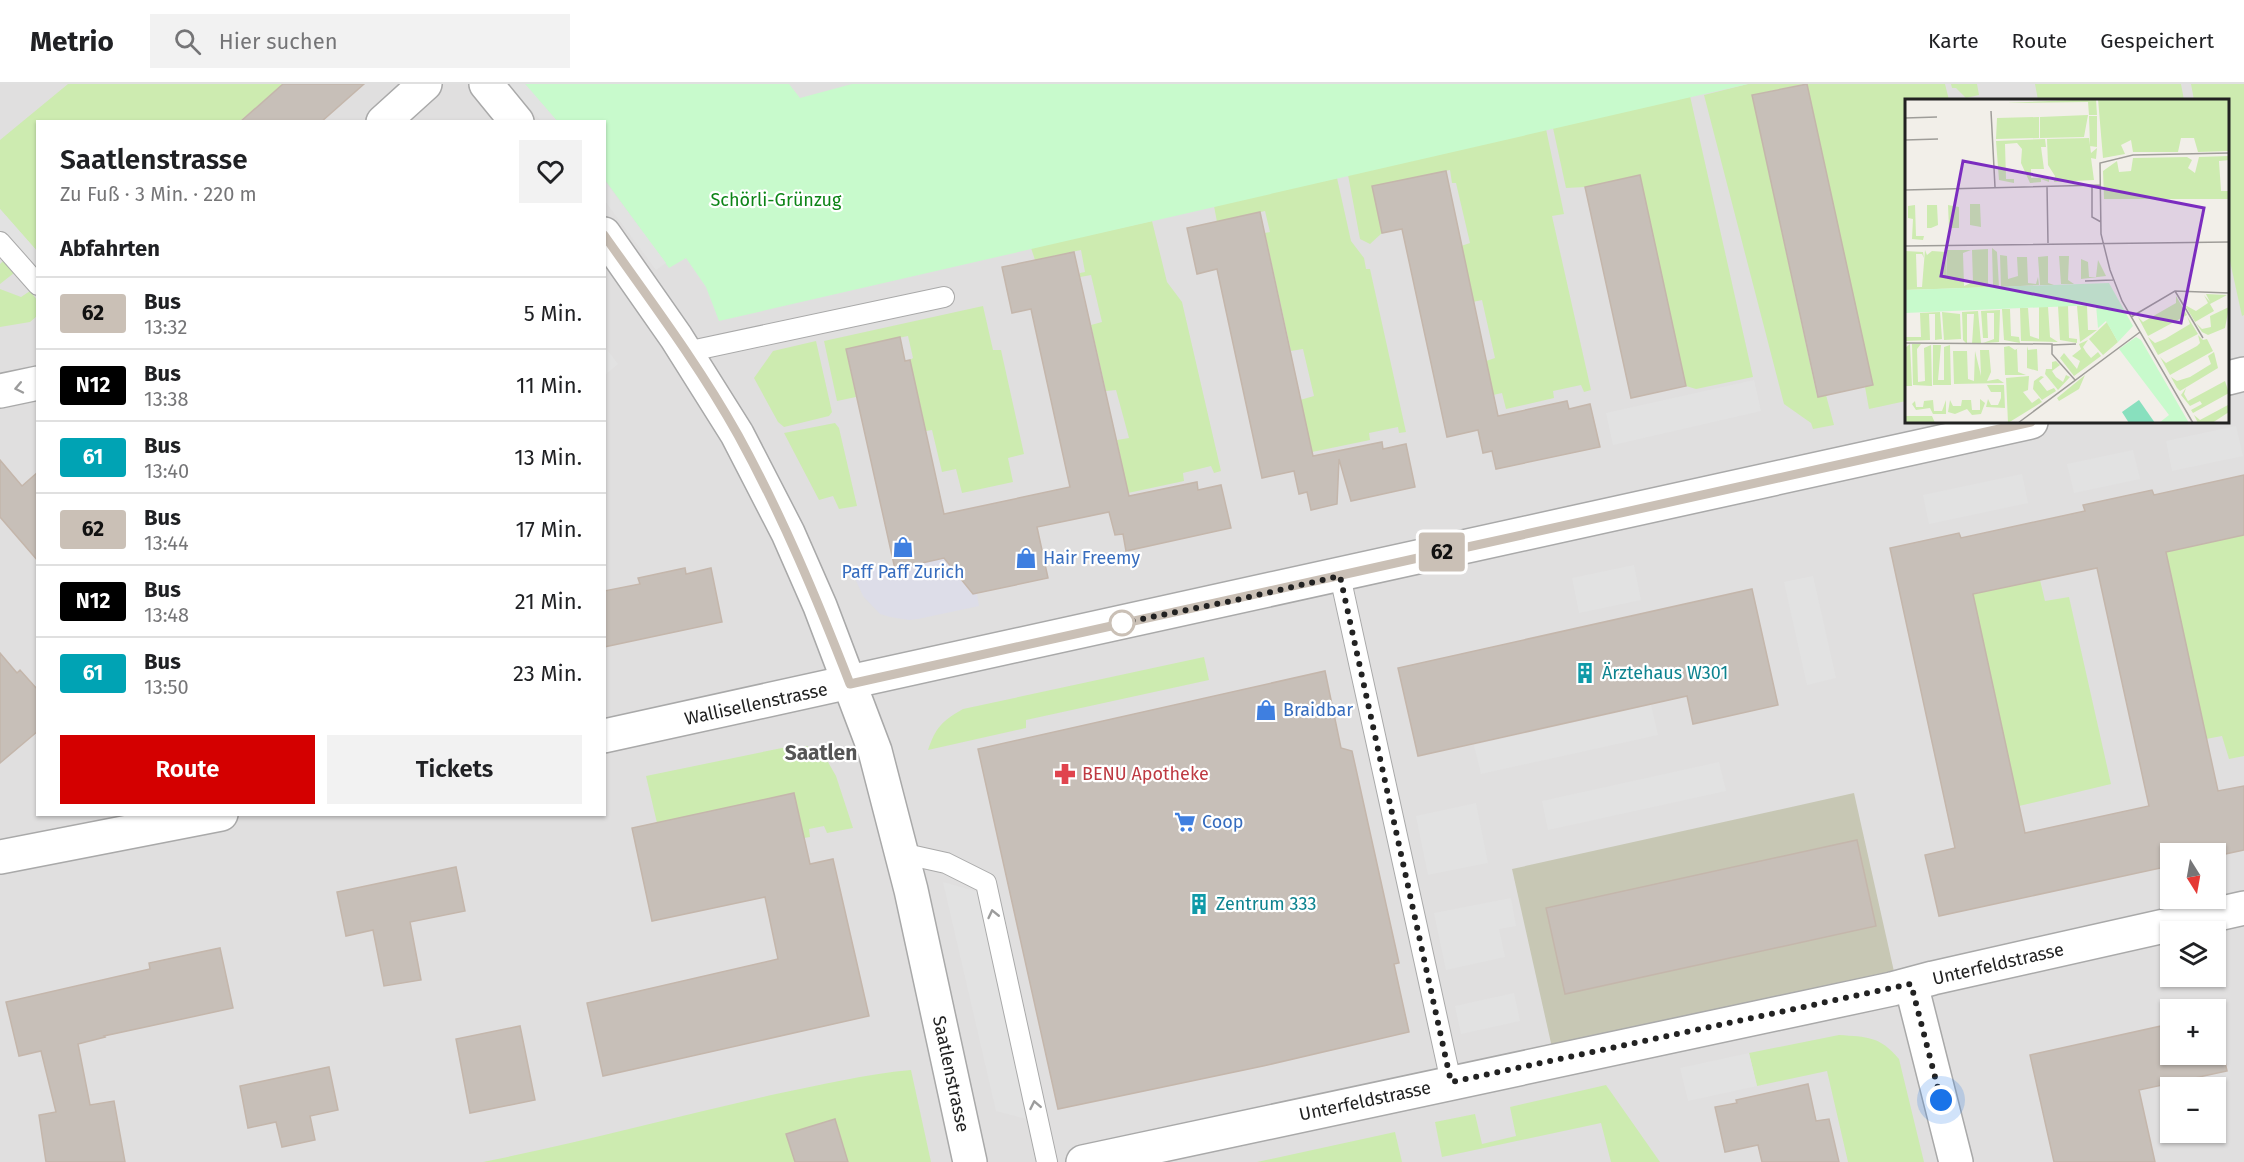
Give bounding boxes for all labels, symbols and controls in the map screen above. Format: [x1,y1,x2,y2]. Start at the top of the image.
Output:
search box [150,14,570,68]
text: Metrio [30,25,114,58]
icon: search [171,25,204,58]
text: Hier suchen [219,28,338,55]
text: Karte [1928,28,1979,54]
text: Route [2012,28,2067,54]
text: Gespeichert [2100,28,2214,54]
inset map [1905,99,2229,423]
button: heart [519,140,582,203]
text: Saatlenstrasse [60,143,248,176]
text: Zu Fuß · 3 Min. · 220 m [60,182,257,206]
park label: Schörli-Grünzug [711,189,842,211]
text: Abfahrten [60,235,160,262]
text: Bus [144,288,181,315]
text: 62 [82,300,104,326]
text: 5 Min. [524,300,582,327]
text: 13:32 [144,315,187,339]
text: Bus [144,360,181,387]
text: N12 [76,372,110,398]
text: 11 Min. [516,372,582,399]
one-way arrow [14,380,24,393]
text: 13:38 [144,387,189,411]
text: Bus [144,432,181,459]
text: 61 [83,444,103,470]
text: 13 Min. [514,444,582,471]
text: 13:40 [144,459,189,483]
text: Bus [144,504,181,531]
text: 62 [82,516,104,542]
text: 17 Min. [515,516,582,543]
text: 13:44 [144,531,189,555]
line badge: 62 [1415,532,1469,572]
shop icon: Paff Paff Zurich [891,535,915,559]
text: 62 [1431,539,1453,565]
shop icon: Hair Freemy [1014,546,1038,570]
place label: Hair Freemy [1043,547,1140,569]
place label: Paff Paff Zurich [842,561,964,583]
text: Bus [144,576,181,603]
text: N12 [76,588,110,614]
text: 21 Min. [515,588,582,615]
text: 13:48 [144,603,189,627]
unlabelled marker [1109,610,1135,636]
text: Bus [144,648,181,675]
text: 61 [83,660,103,686]
text: 23 Min. [513,660,582,687]
building icon: Ärztehaus W301 [1573,661,1597,685]
place label: Ärztehaus W301 [1602,662,1728,684]
text: 13:50 [144,675,189,699]
street label: Wallisellenstrasse [682,678,830,730]
shop icon: Braidbar [1254,698,1278,722]
place label: Braidbar [1283,699,1353,721]
button: Route [60,735,315,804]
button: Tickets [327,735,582,804]
district label: Saatlen [785,740,857,766]
pharmacy icon: BENU Apotheke [1053,762,1077,786]
place label: BENU Apotheke [1082,763,1209,785]
supermarket icon: Coop [1173,810,1197,834]
place label: Coop [1202,811,1243,833]
north arrow [2160,843,2226,909]
map controls [2160,843,2226,1143]
building icon: Zentrum 333 [1187,892,1211,916]
place label: Zentrum 333 [1216,893,1316,915]
one-way arrow [987,909,1000,919]
button: layers [2160,921,2226,987]
street label: Unterfeldstrasse [1930,938,2066,990]
button: + [2160,999,2226,1065]
street label: Saatlenstrasse [928,1014,974,1134]
street label: Unterfeldstrasse [1297,1076,1433,1126]
button: − [2160,1077,2226,1143]
your location [1926,1085,1956,1115]
one-way arrow [1029,1100,1042,1110]

